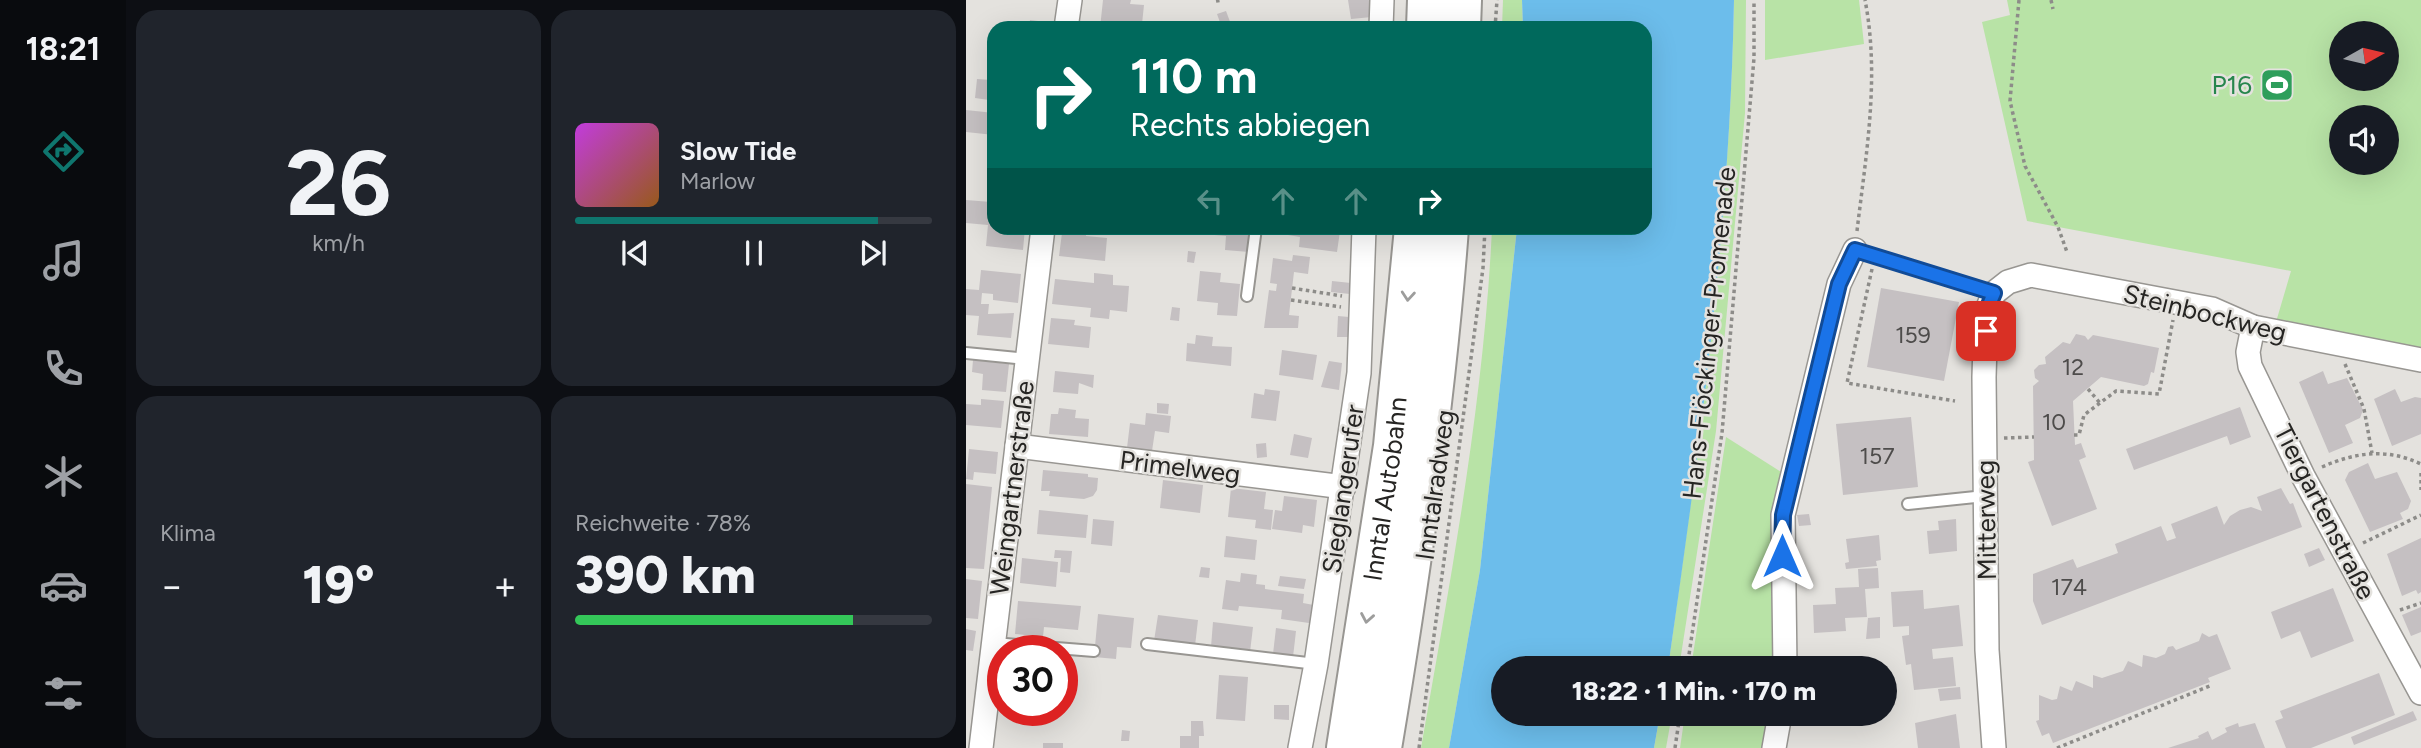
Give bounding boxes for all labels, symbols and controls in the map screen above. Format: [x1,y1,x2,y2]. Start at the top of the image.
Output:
north arrow [2329,21,2399,91]
map controls [2329,21,2399,175]
text: 18:21 [26,30,100,68]
text: 110 m [1130,46,1258,105]
icon: right [1015,49,1106,140]
sports icon: P16 [2258,66,2296,104]
place label: P16 [2211,69,2252,101]
button: sound [2329,105,2399,175]
text: Rechts abbiegen [1130,106,1370,144]
icon: directions [39,127,88,176]
text: 26 [286,129,391,238]
text: Slow Tide [680,135,796,167]
street label: Hans-Flöckinger-Promenade [1676,165,1742,501]
text: Marlow [680,167,755,195]
icon: left [1191,182,1229,220]
icon: ahead [1264,182,1302,220]
icon: ahead [1337,182,1375,220]
icon: right [1410,182,1448,220]
text: km/h [312,229,365,257]
icon: previous [616,234,654,272]
icon: pause [735,234,773,272]
icon: next [854,234,892,272]
icon: music [39,236,88,285]
street label: Steinbockweg [2120,277,2290,349]
one-way arrow [1401,290,1416,301]
pin [1956,301,2016,361]
icon: arrive [1967,312,2005,350]
house number: 159 [1895,321,1931,349]
icon: phone [39,344,88,393]
house number: 12 [2062,353,2084,381]
street label: Weingartnerstraße [983,379,1041,597]
street label: Inntal Autobahn [1356,395,1414,583]
street label: Sieglangerufer [1315,402,1371,575]
street label: Inntalradweg [1409,408,1461,562]
house number: 10 [2042,408,2066,436]
street label: Tiergartenstraße [2267,419,2383,605]
house number: 157 [1859,442,1895,470]
street label: Primelweg [1118,444,1242,490]
icon: climate [39,452,88,501]
street label: Mitterweg [1969,460,2003,580]
text: Reichweite · 78% [575,509,751,537]
text: Klima [160,519,216,547]
position arrow [1745,519,1819,593]
text: 390 km [575,544,756,606]
text: 19° [302,554,375,616]
icon: car [39,561,88,610]
text: − [160,563,184,609]
text: + [493,563,517,609]
house number: 174 [2051,573,2087,601]
one-way arrow [1360,612,1375,624]
speed limit sign: 30 [987,635,1078,726]
icon: filters [39,669,88,718]
text: 18:22 · 1 Min. · 170 m [1572,675,1816,707]

